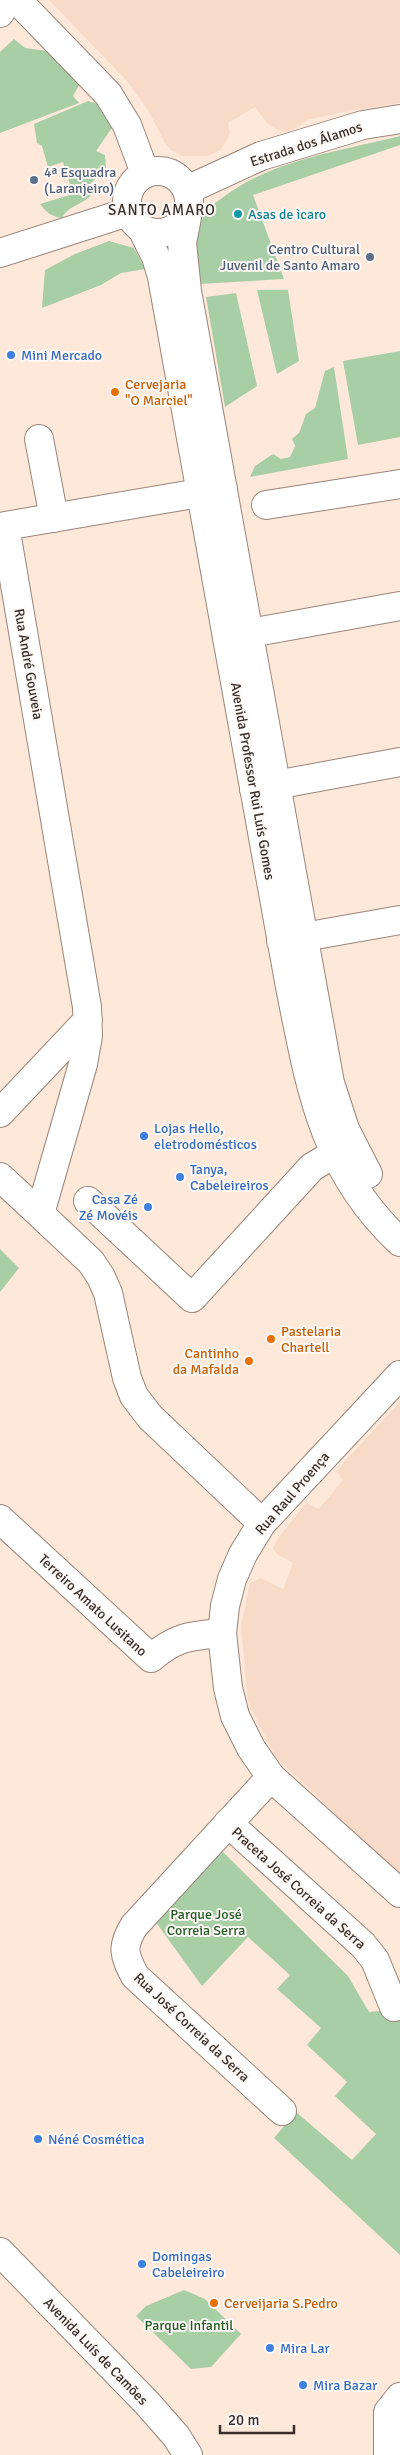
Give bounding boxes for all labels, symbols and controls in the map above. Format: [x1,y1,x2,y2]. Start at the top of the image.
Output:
street label: Estrada dos Álamos [248,118,364,171]
place label: 4ª Esquadra (Laranjeiro) [44,164,116,197]
marker: 4ª Esquadra (Laranjeiro) [28,174,40,186]
district label: SANTO AMARO [108,201,216,219]
place label: Asas de ìcaro [248,206,326,223]
marker: Asas de ìcaro [232,208,244,220]
place label: Centro Cultural Juvenil de Santo Amaro [220,241,360,274]
marker: Centro Cultural Juvenil de Santo Amaro [364,251,376,263]
place label: Mini Mercado [21,347,102,364]
marker: Mini Mercado [5,349,17,361]
place label: Cervejaria "O Marciel" [125,376,193,409]
marker: Cervejaria "O Marciel" [109,386,121,398]
street label: Rua André Gouveia [10,607,47,721]
street label: Avenida Professor Rui Luís Gomes [227,681,278,881]
place label: Lojas Hello, eletrodomésticos [154,1120,257,1153]
marker: Lojas Hello, eletrodomésticos [138,1130,150,1142]
place label: Tanya, Cabeleireiros [190,1161,269,1194]
marker: Tanya, Cabeleireiros [174,1171,186,1183]
place label: Casa Zé Zé Movéis [79,1191,138,1224]
marker: Casa Zé Zé Movéis [142,1201,154,1213]
place label: Pastelaria Chartell [281,1323,341,1356]
marker: Pastelaria Chartell [265,1333,277,1345]
place label: Cantinho da Mafalda [173,1345,239,1378]
marker: Cantinho da Mafalda [243,1355,255,1367]
street label: Rua Raul Proença [252,1448,333,1538]
street label: Terreiro Amato Lusitano [35,1551,150,1660]
street label: Praceta José Correia da Serra [228,1824,369,1953]
park label: Parque José Correia Serra [167,1906,245,1939]
street label: Rua José Correia da Serra [130,1969,253,2085]
place label: Néné Cosmética [48,2131,145,2148]
marker: Néné Cosmética [32,2133,44,2145]
place label: Domingas Cabeleireiro [152,2248,224,2281]
marker: Domingas Cabeleireiro [136,2258,148,2270]
street label: Avenida Luís de Camões [40,2294,151,2409]
place label: Cerveijaria S.Pedro [224,2295,338,2312]
marker: Cerveijaria S.Pedro [208,2297,220,2309]
park label: Parque Infantil [145,2317,233,2334]
place label: Mira Lar [280,2340,331,2357]
marker: Mira Lar [264,2342,276,2354]
place label: Mira Bazar [313,2377,378,2394]
marker: Mira Bazar [297,2379,309,2391]
scale bar [220,2402,294,2434]
text: 20 m [228,2411,259,2429]

